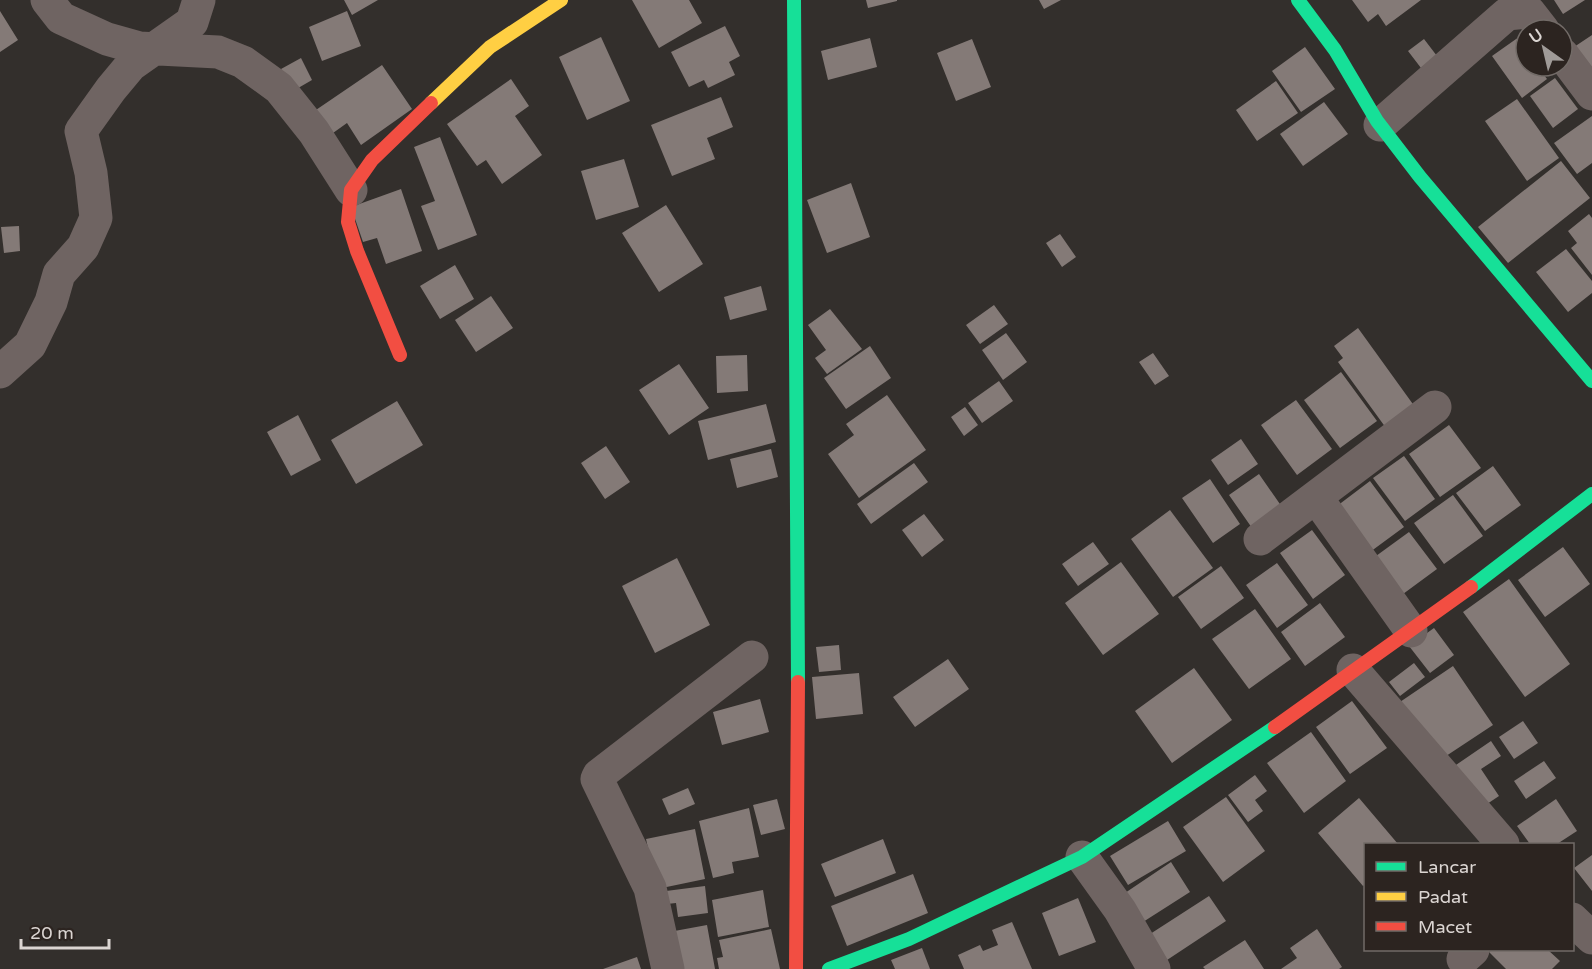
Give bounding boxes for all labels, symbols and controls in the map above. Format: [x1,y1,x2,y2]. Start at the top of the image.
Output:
north arrow [1514,18,1574,78]
text: U [1526,25,1547,48]
legend [1364,843,1574,951]
text: Lancar [1418,856,1476,878]
text: Padat [1418,886,1468,908]
scale bar [21,912,110,950]
text: Macet [1418,916,1472,938]
text: 20 m [30,922,74,944]

